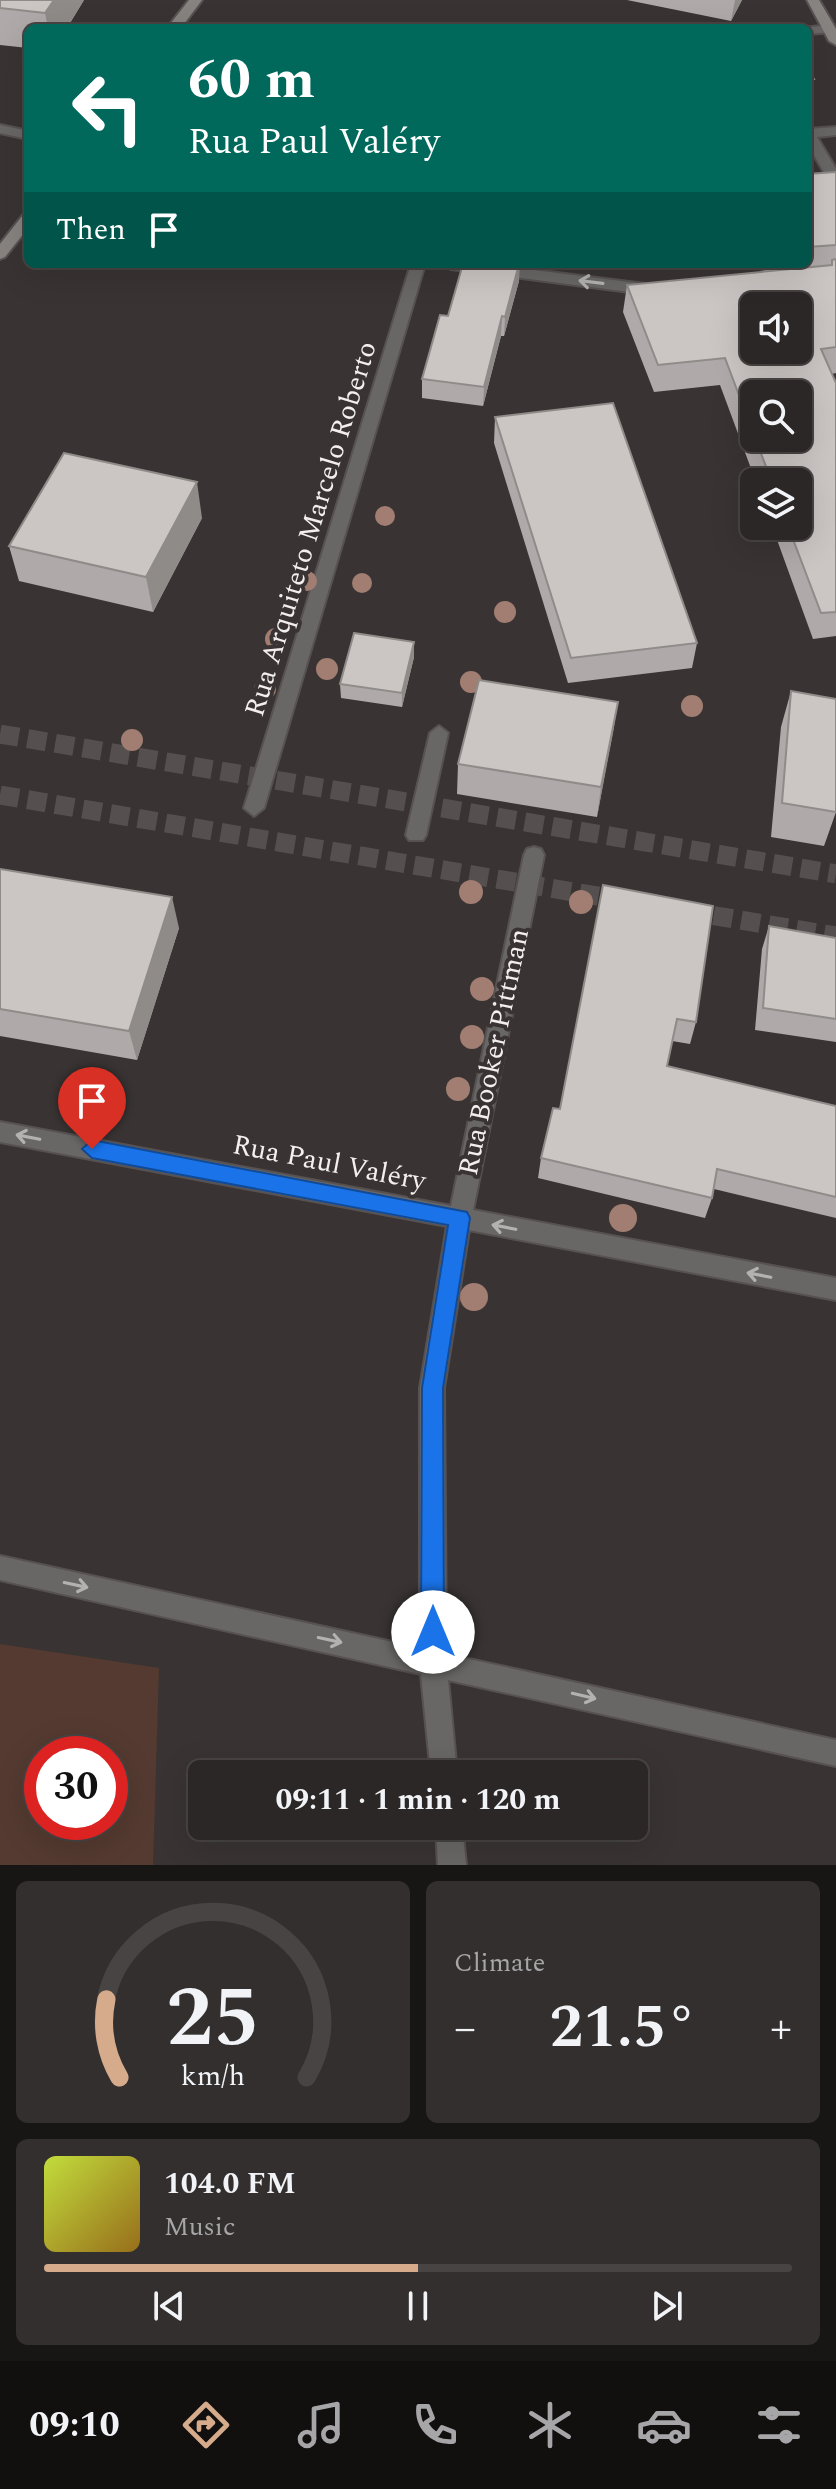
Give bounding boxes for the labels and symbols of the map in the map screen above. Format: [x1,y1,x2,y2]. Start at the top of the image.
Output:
one-way arrow [579,274,604,289]
street label: Rua Arquiteto Marcelo Roberto [233,336,389,722]
street label: Rua Booker Pittman [447,925,541,1179]
pin [58,1067,126,1149]
street label: Rua Paul Valéry [229,1123,431,1203]
one-way arrow [16,1129,41,1144]
one-way arrow [492,1218,517,1233]
one-way arrow [747,1266,773,1281]
one-way arrow [63,1578,89,1593]
position arrow [391,1590,475,1674]
one-way arrow [317,1633,343,1648]
one-way arrow [571,1689,596,1704]
speed limit sign: 30 [24,1736,128,1840]

